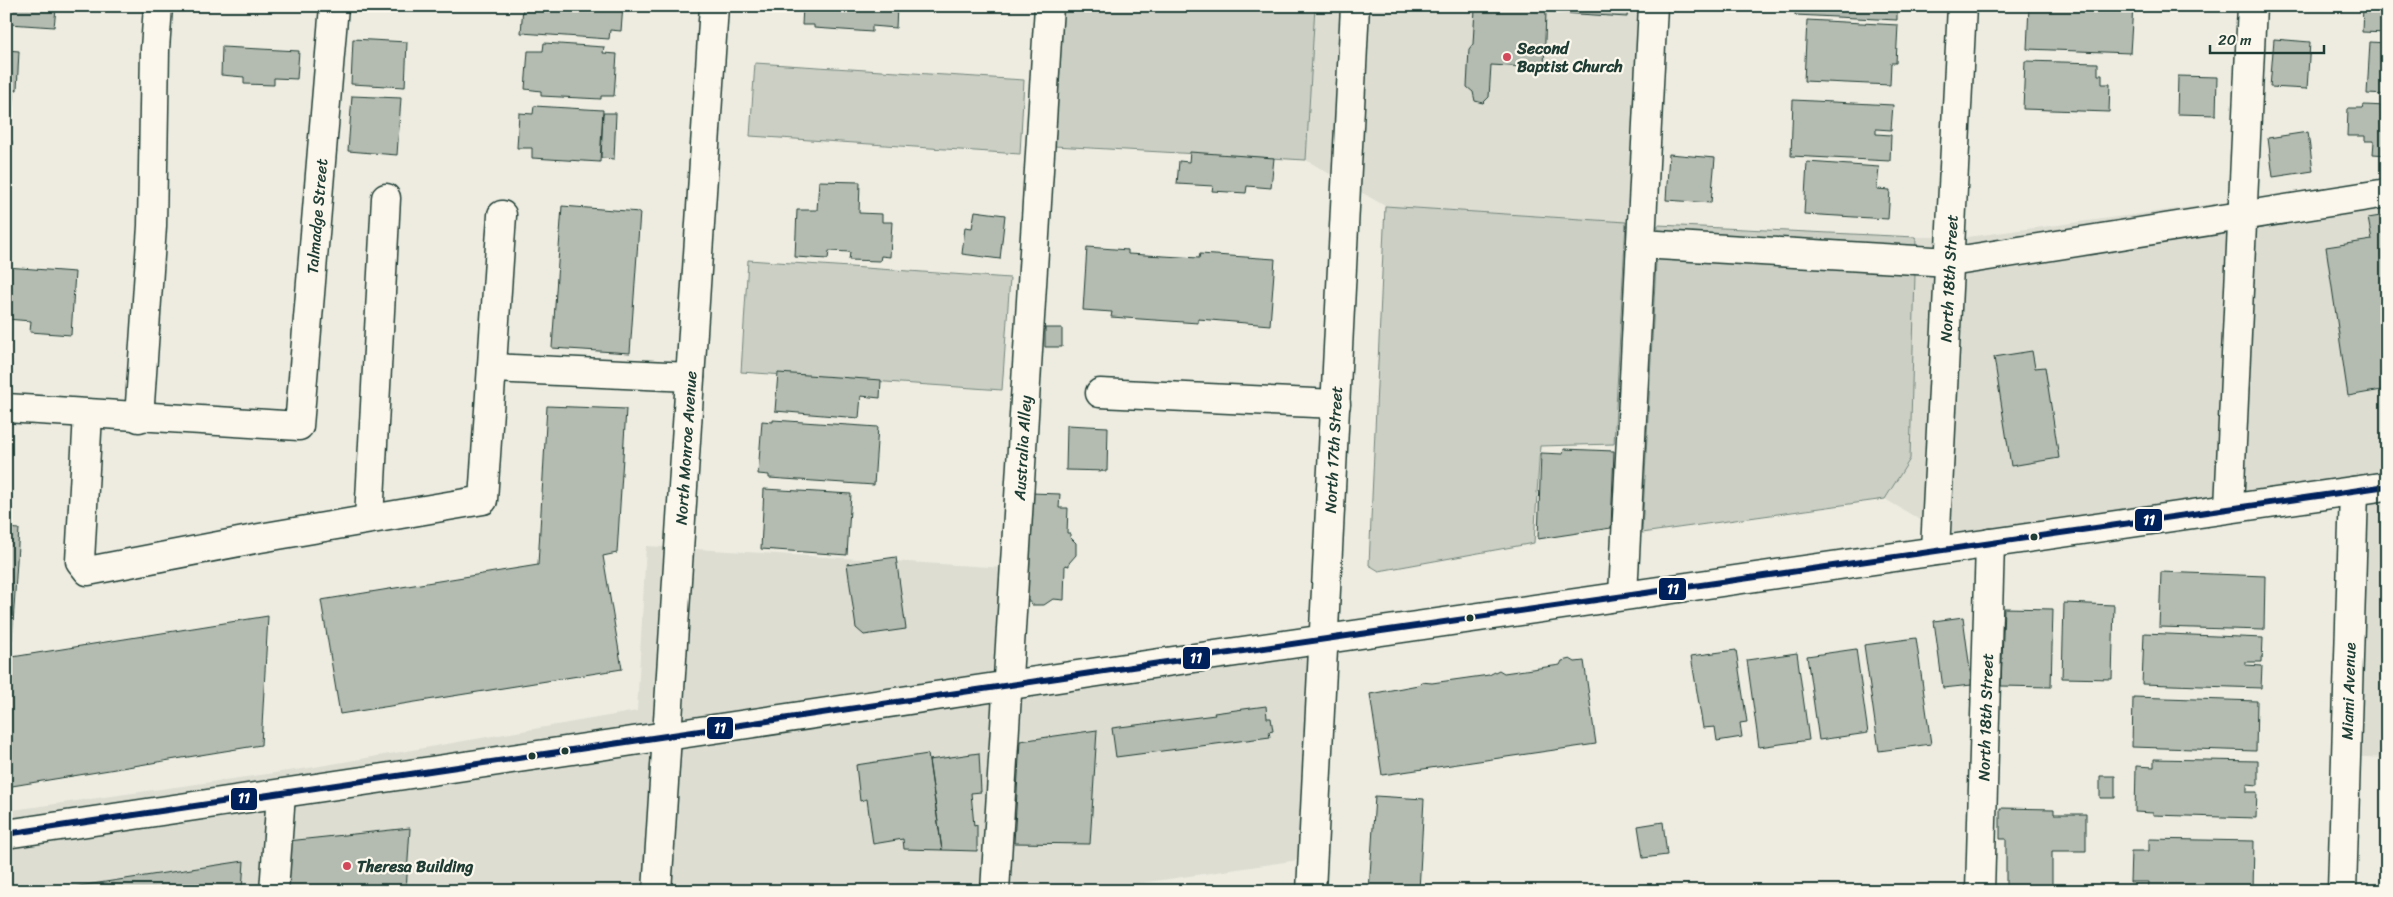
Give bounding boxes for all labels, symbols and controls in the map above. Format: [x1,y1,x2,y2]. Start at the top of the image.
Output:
scale bar [2210,22,2324,54]
text: 20 m [2218,27,2252,53]
place label: Second Baptist Church [1516,34,1623,81]
marker: Second Baptist Church [1501,51,1513,63]
street label: Talmadge Street [297,157,336,275]
street label: North 18th Street [1931,214,1966,343]
street label: North Monroe Avenue [666,370,705,526]
street label: North 17th Street [1315,385,1351,514]
street label: Australia Alley [1004,394,1040,502]
line badge: 11 [2134,508,2163,532]
text: 11 [2143,508,2155,533]
unlabelled marker [2029,532,2039,542]
line badge: 11 [1658,577,1687,601]
text: 11 [1667,577,1679,602]
unlabelled marker [1465,613,1475,623]
street label: Miami Avenue [2332,642,2364,740]
line badge: 11 [1182,646,1211,670]
text: 11 [1190,646,1202,671]
street label: North 18th Street [1969,653,2001,781]
line badge: 11 [706,716,734,740]
text: 11 [714,716,726,741]
unlabelled marker [560,746,570,756]
unlabelled marker [527,751,537,761]
text: 11 [238,786,250,811]
line badge: 11 [230,787,258,811]
place label: Theresa Building [357,852,474,881]
marker: Theresa Building [341,860,353,872]

